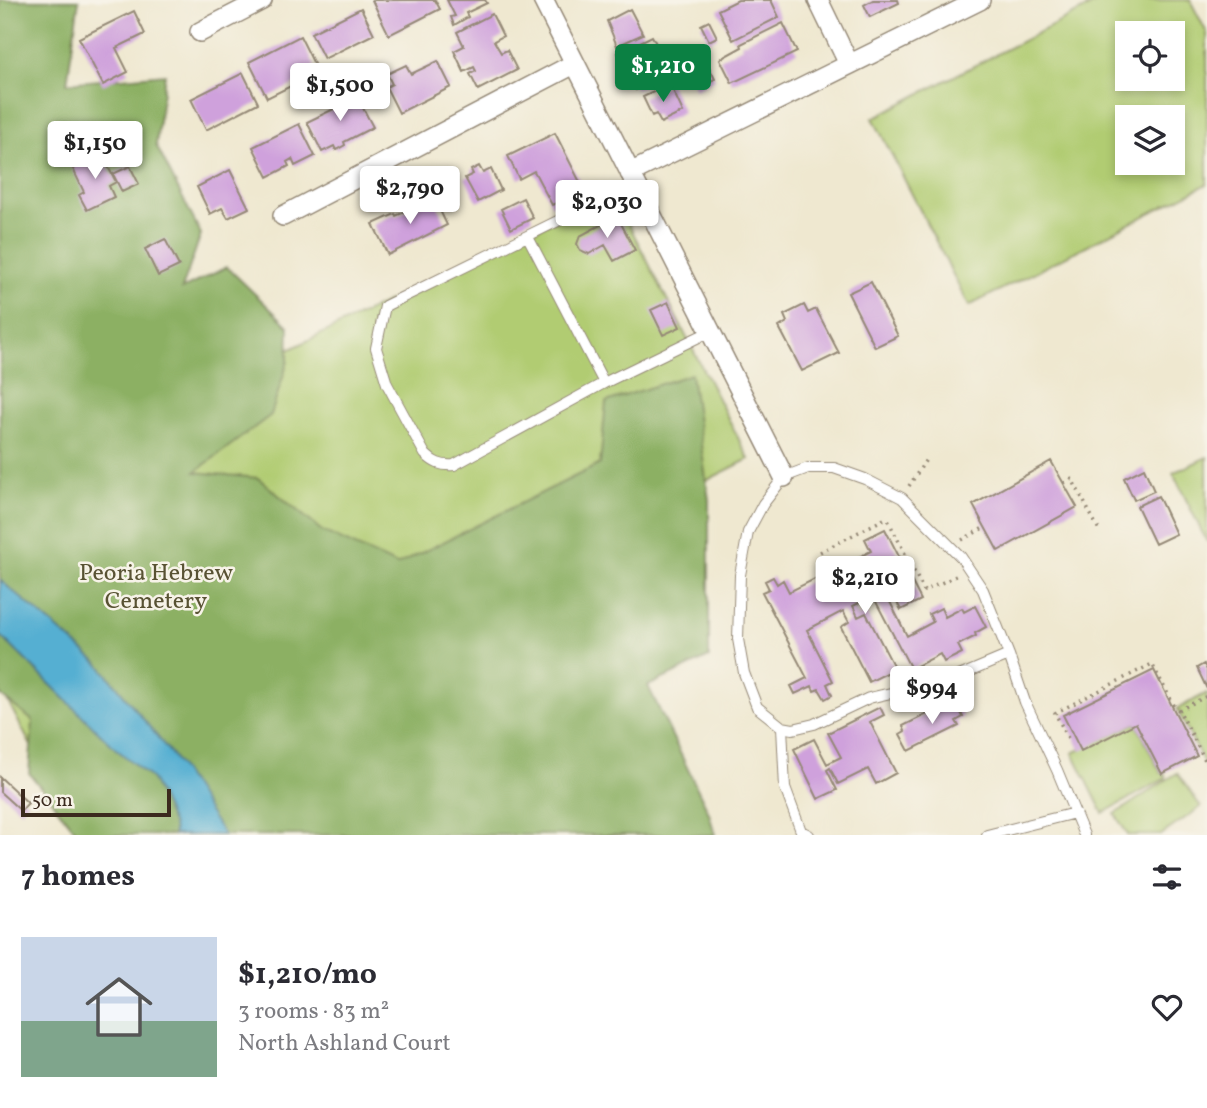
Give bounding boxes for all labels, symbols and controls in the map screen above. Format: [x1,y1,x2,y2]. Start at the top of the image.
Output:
map controls [1115,21,1185,175]
button: locate [1115,21,1185,91]
pin: $1,210 [606,44,720,104]
text: $1,210 [631,51,695,83]
pin: $1,500 [283,64,397,123]
text: $1,500 [306,70,374,102]
button: layers [1115,105,1185,175]
pin: $1,150 [38,122,152,181]
text: $1,150 [64,128,126,160]
pin: $2,790 [353,166,467,226]
text: $2,790 [376,173,444,205]
pin: $2,030 [550,180,664,240]
text: $2,030 [572,187,642,219]
pin: $2,210 [808,556,922,616]
park label: Peoria Hebrew Cemetery [79,557,233,619]
text: $2,210 [832,563,898,595]
pin: $994 [891,666,973,726]
text: $994 [906,673,958,705]
scale bar [21,786,172,818]
text: 50 m [32,788,73,814]
text: 7 homes [21,856,135,898]
icon: filters [1148,858,1186,896]
text: $1,210/mo [238,954,377,996]
icon: home [77,965,161,1049]
icon: heart [1148,988,1186,1026]
text: 3 rooms · 83 m² [238,996,389,1028]
text: North Ashland Court [238,1028,451,1060]

